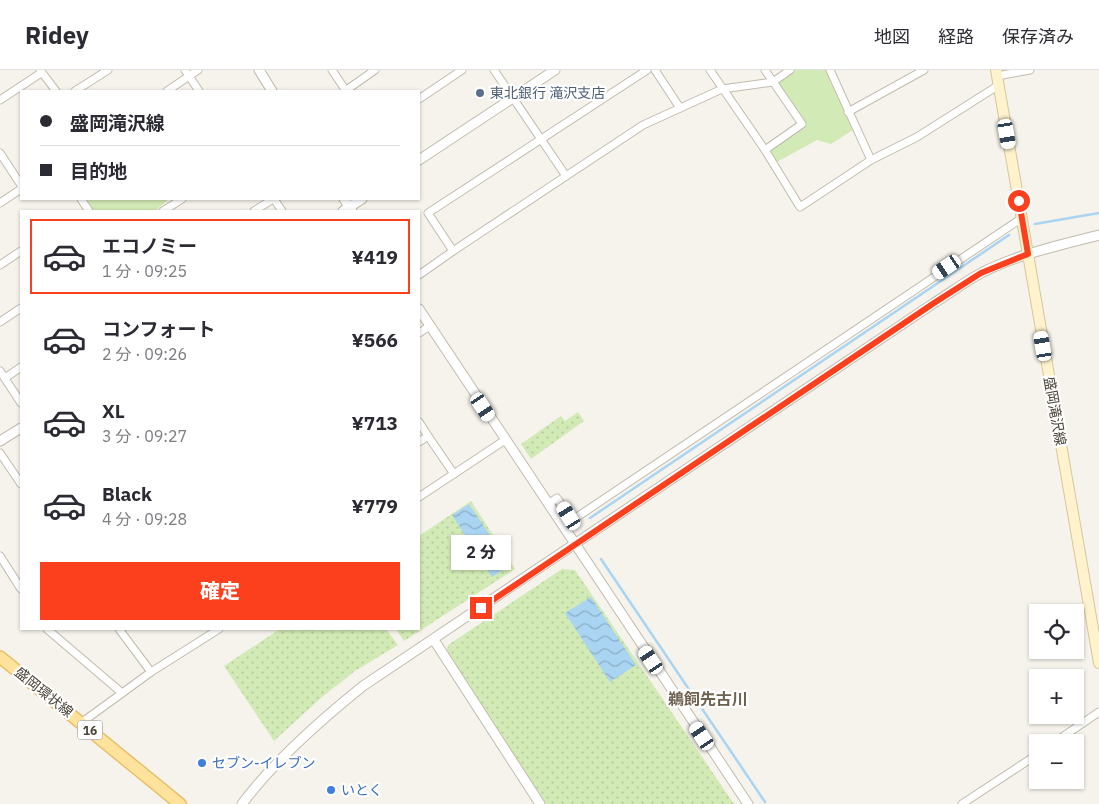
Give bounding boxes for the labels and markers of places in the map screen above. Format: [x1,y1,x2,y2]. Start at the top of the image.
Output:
place label: 東北銀行 滝沢支店 [490,84,605,102]
marker: 東北銀行 滝沢支店 [474,87,486,99]
place label: セブン-イレブン [212,754,316,772]
marker: セブン-イレブン [196,757,208,769]
place label: いとく [341,781,383,799]
marker: いとく [325,784,337,796]

